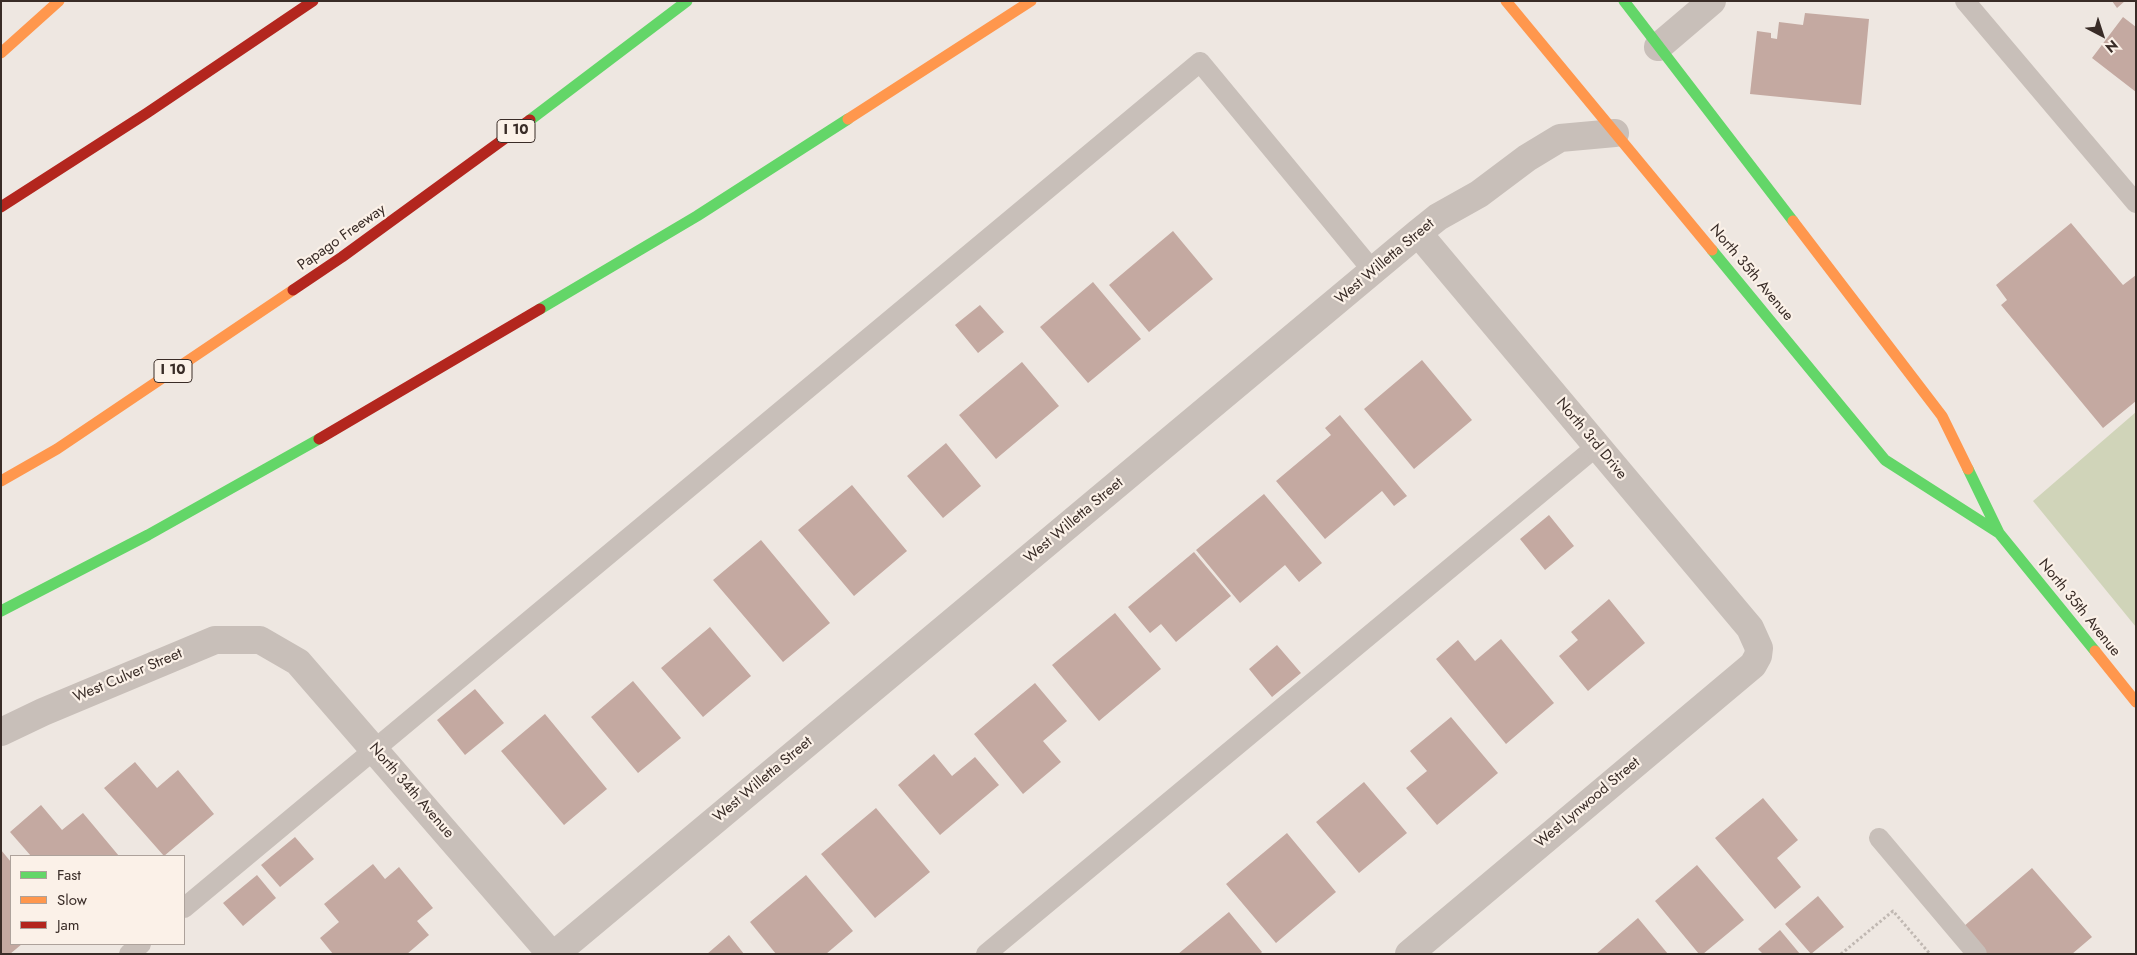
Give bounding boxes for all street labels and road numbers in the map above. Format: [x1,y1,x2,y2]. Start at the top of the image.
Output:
road number: I 10 [497,120,535,142]
street label: Papago Freeway [295,201,389,275]
street label: West Willetta Street [1332,215,1438,309]
street label: North 35th Avenue [1705,221,1797,325]
road number: I 10 [154,360,192,382]
street label: North 3rd Drive [1552,395,1630,483]
street label: West Willetta Street [1021,474,1127,568]
street label: North 35th Avenue [2034,556,2124,660]
street label: West Culver Street [71,645,185,707]
street label: West Willetta Street [710,733,816,827]
street label: North 34th Avenue [365,740,457,842]
street label: West Lynwood Street [1532,754,1644,852]

